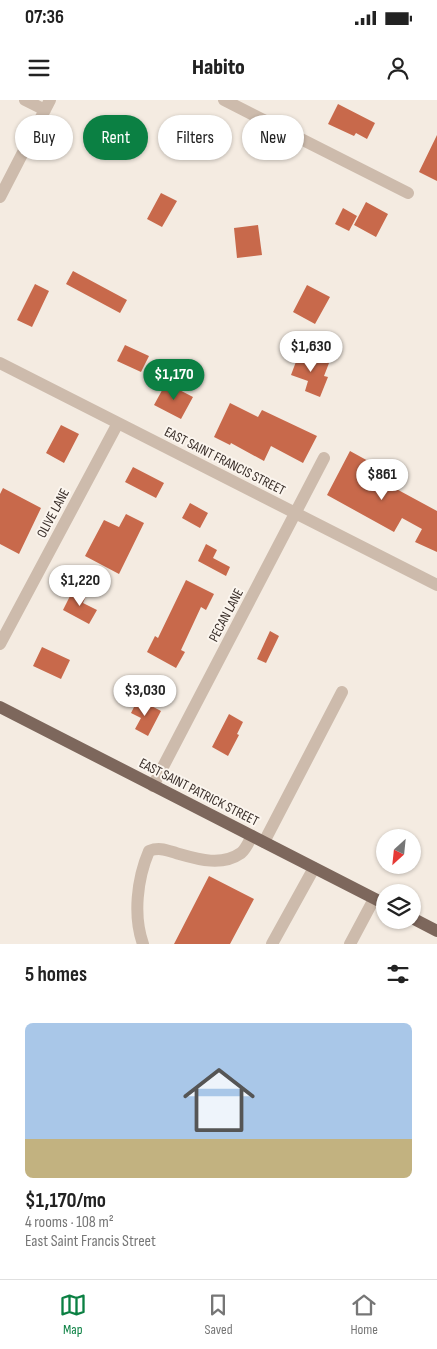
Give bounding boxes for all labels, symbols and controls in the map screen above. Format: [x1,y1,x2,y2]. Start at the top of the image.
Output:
text: 07:36 [25,6,64,29]
icon: menu [25,54,53,82]
text: Habito [192,54,245,81]
icon: person [384,54,412,82]
chip: Buy [15,115,73,160]
chip: Rent [83,115,148,160]
chip: Filters [158,115,232,160]
chip: New [242,115,304,160]
pin: $1,630 [270,330,352,373]
text: $1,630 [291,337,331,356]
pin: $1,170 [133,358,215,401]
text: $1,170 [154,365,194,384]
street label: EAST SAINT FRANCIS STREET [162,423,289,499]
pin: $861 [352,458,412,501]
text: $861 [367,465,397,484]
street label: OLIVE LANE [33,485,73,541]
pin: $1,220 [39,564,121,607]
text: $1,220 [60,571,100,590]
street label: PECAN LANE [205,585,247,645]
pin: $3,030 [104,674,186,717]
text: $3,030 [124,681,166,700]
street label: EAST SAINT PATRICK STREET [136,754,262,830]
north arrow [376,829,421,874]
map controls [376,829,421,929]
button: layers [376,884,421,929]
icon: filters [384,960,412,988]
text: 5 homes [25,962,87,987]
icon: home [174,1055,264,1145]
text: $1,170/mo [25,1188,106,1213]
text: 4 rooms · 108 m² [25,1213,114,1232]
text: East Saint Francis Street [25,1232,156,1251]
tab: Map [59,1291,87,1338]
tab: Saved [204,1291,233,1338]
tab: Home [350,1291,378,1338]

